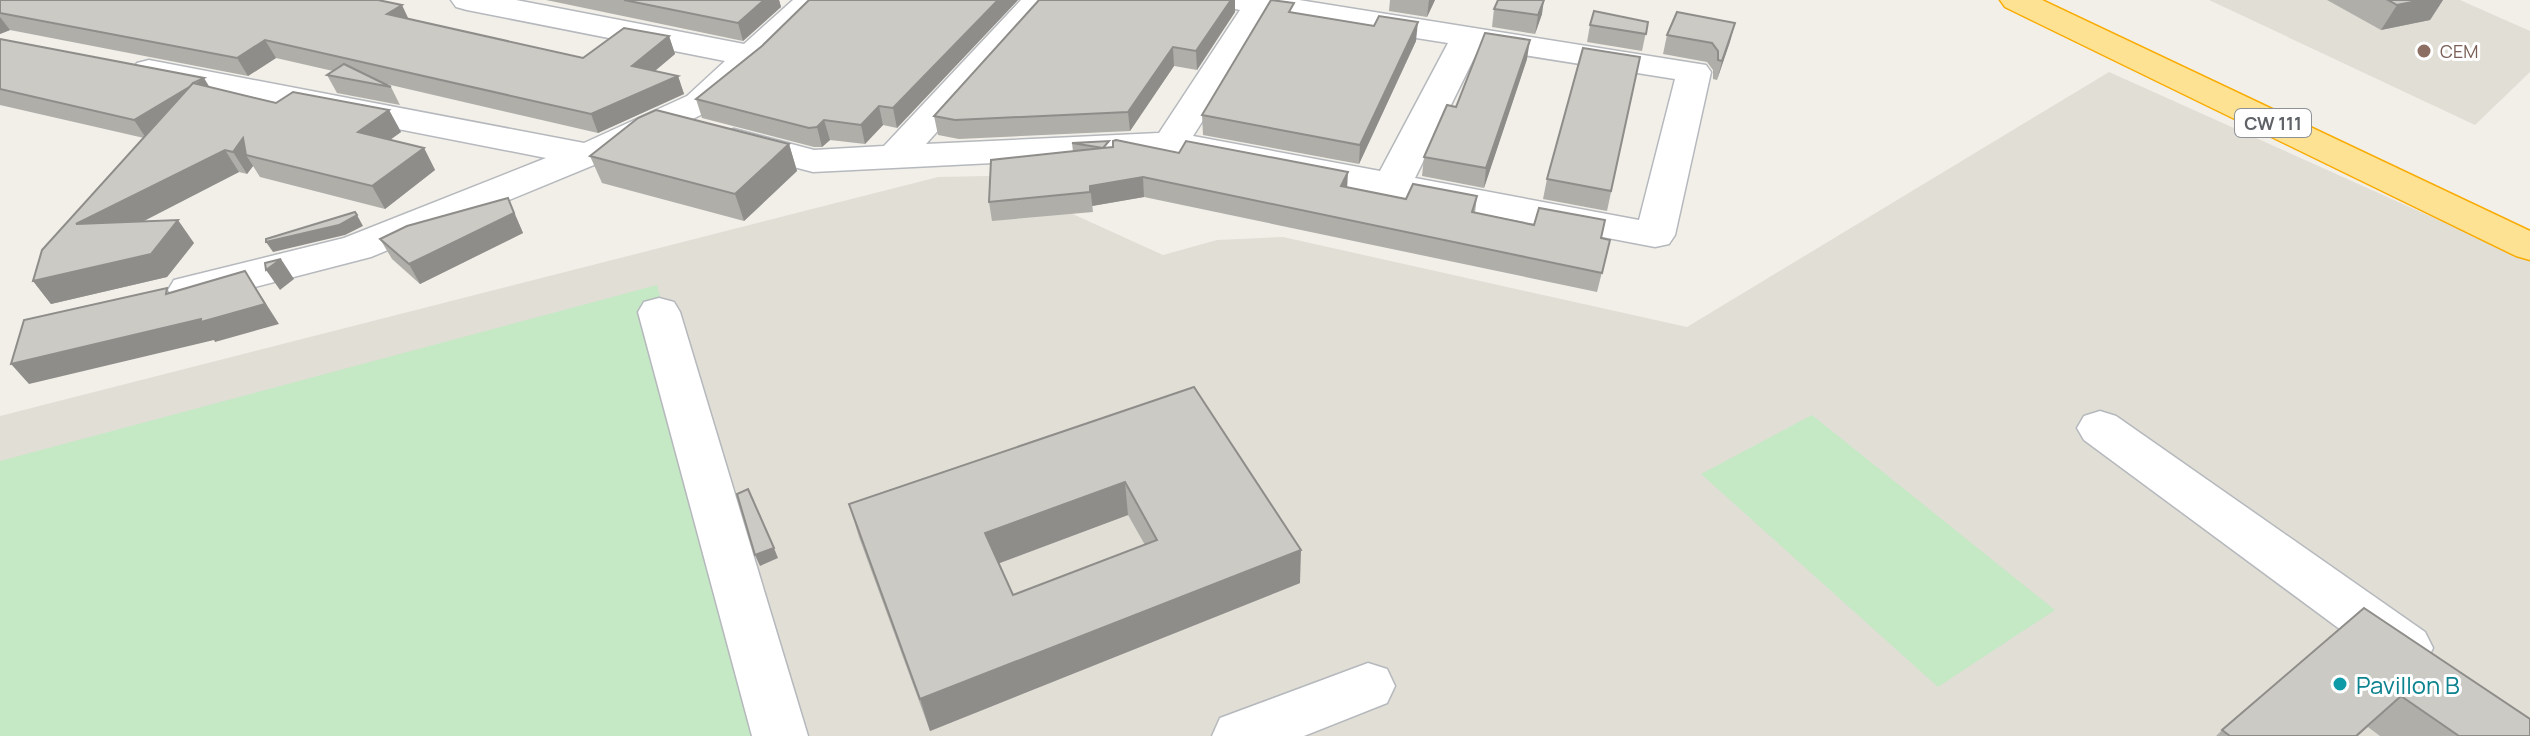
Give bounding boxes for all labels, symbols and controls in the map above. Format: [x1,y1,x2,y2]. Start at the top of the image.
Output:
place label: CEM [2440,39,2478,63]
marker: CEM [2415,42,2433,60]
road number: CW 111 [2235,109,2311,137]
place label: Pavillon B [2356,668,2460,701]
marker: Pavillon B [2331,675,2349,693]

